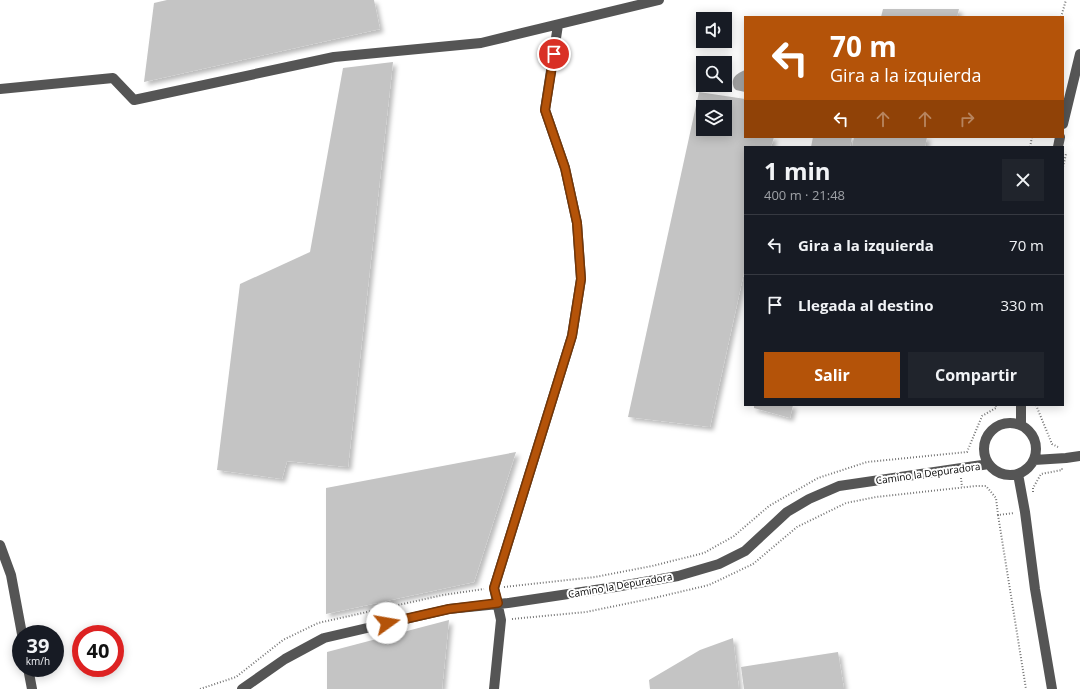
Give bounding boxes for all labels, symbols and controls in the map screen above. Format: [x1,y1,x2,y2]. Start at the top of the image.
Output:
map controls [696,12,732,136]
button: sound [696,12,732,48]
text: 70 m [830,27,897,65]
icon: left [764,32,816,84]
pin [537,37,571,71]
icon: arrive [543,43,565,65]
button: search [696,56,732,92]
text: Gira a la izquierda [830,63,982,87]
button: layers [696,100,732,136]
icon: left [830,108,852,130]
icon: ahead [872,108,894,130]
icon: ahead [914,108,936,130]
icon: right [956,108,978,130]
text: 1 min [764,154,831,187]
button: close [1002,159,1044,201]
text: 400 m · 21:48 [764,186,845,204]
icon: left [764,234,786,256]
text: Gira a la izquierda [798,235,934,255]
text: 70 m [1009,235,1044,255]
icon: arrive [764,294,786,316]
text: Llegada al destino [798,295,933,315]
text: 330 m [1000,295,1044,315]
button: Salir [764,352,900,398]
button: Compartir [908,352,1044,398]
street label: Camino la Depuradora [875,459,981,487]
street label: Camino la Depuradora [567,569,673,601]
position arrow [366,602,408,644]
speed limit sign: 40 [72,625,124,677]
text: 39 [27,632,49,659]
text: km/h [26,654,50,668]

